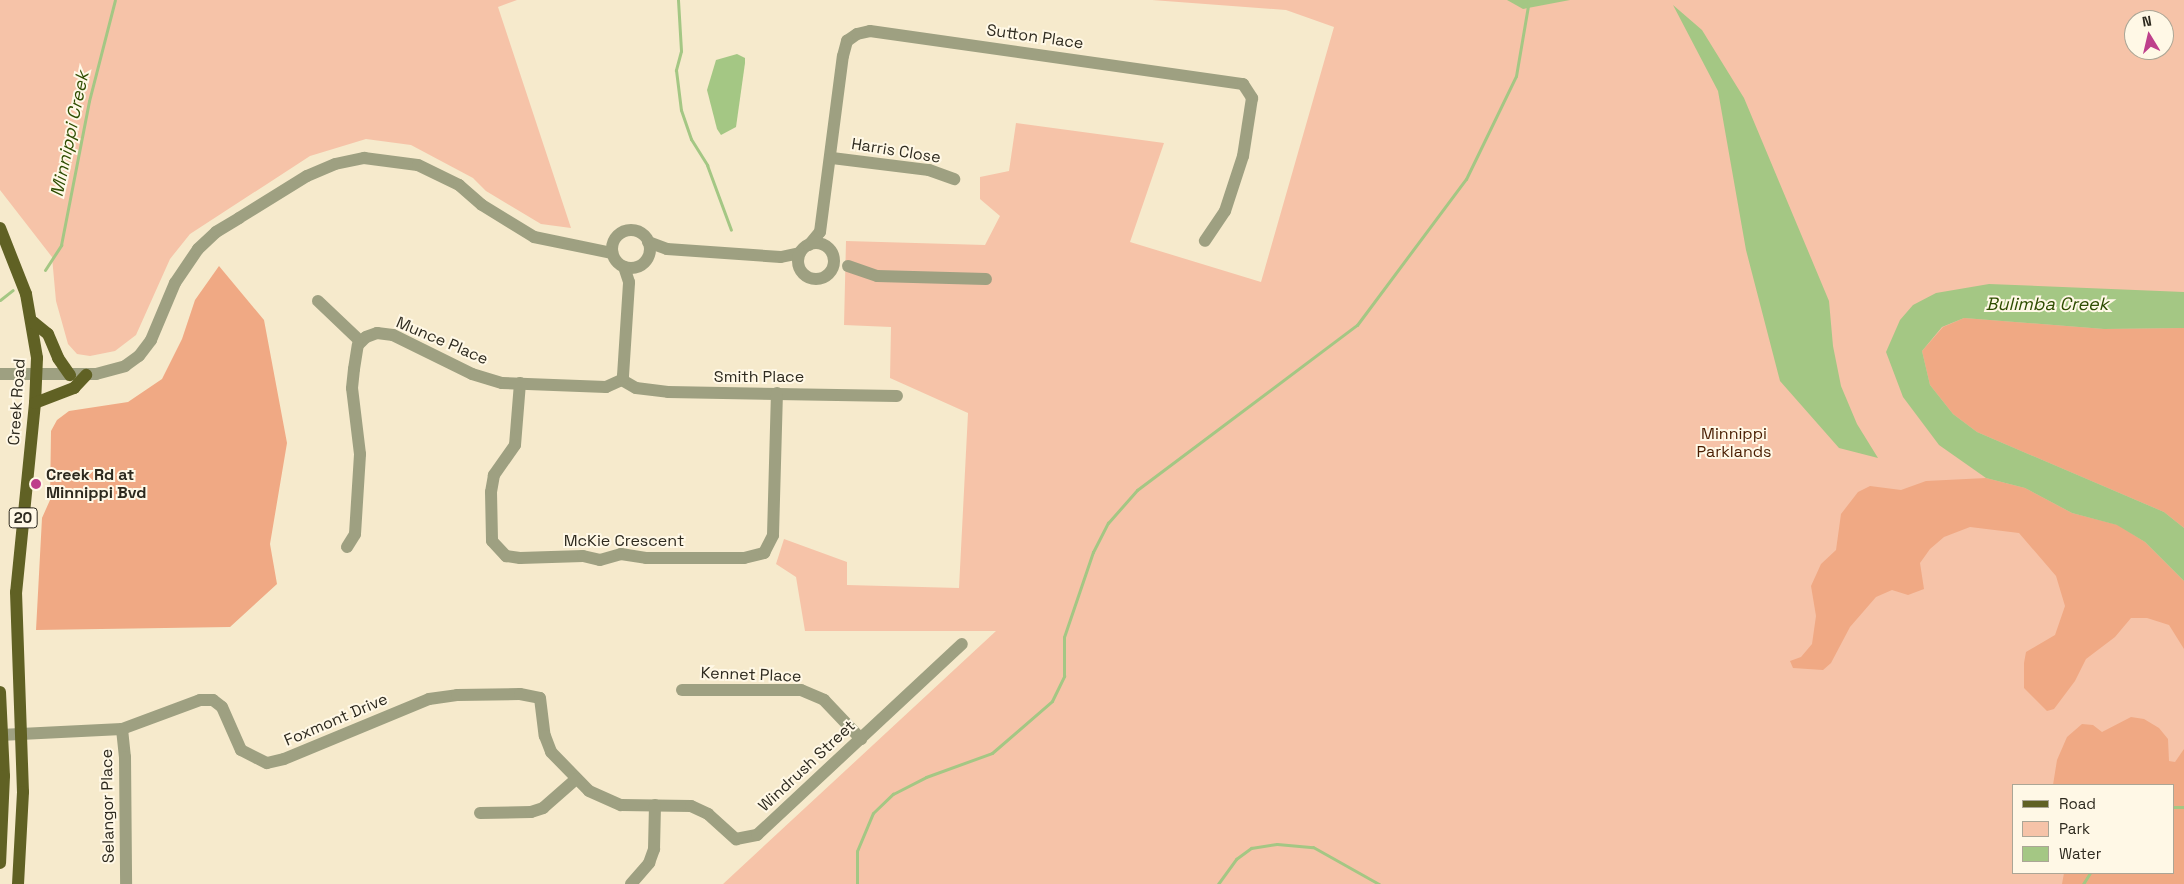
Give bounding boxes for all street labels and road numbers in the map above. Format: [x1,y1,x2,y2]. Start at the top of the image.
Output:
street label: Sutton Place [985,21,1085,53]
street label: Harris Close [850,134,942,168]
street label: Munce Place [393,313,491,369]
street label: Creek Road [4,358,30,446]
street label: Smith Place [714,367,804,387]
road number: 20 [8,506,38,530]
street label: McKie Crescent [564,531,684,551]
street label: Kennet Place [700,664,802,686]
street label: Foxmont Drive [281,690,391,750]
street label: Windrush Street [755,716,859,816]
street label: Selangor Place [97,749,119,863]

